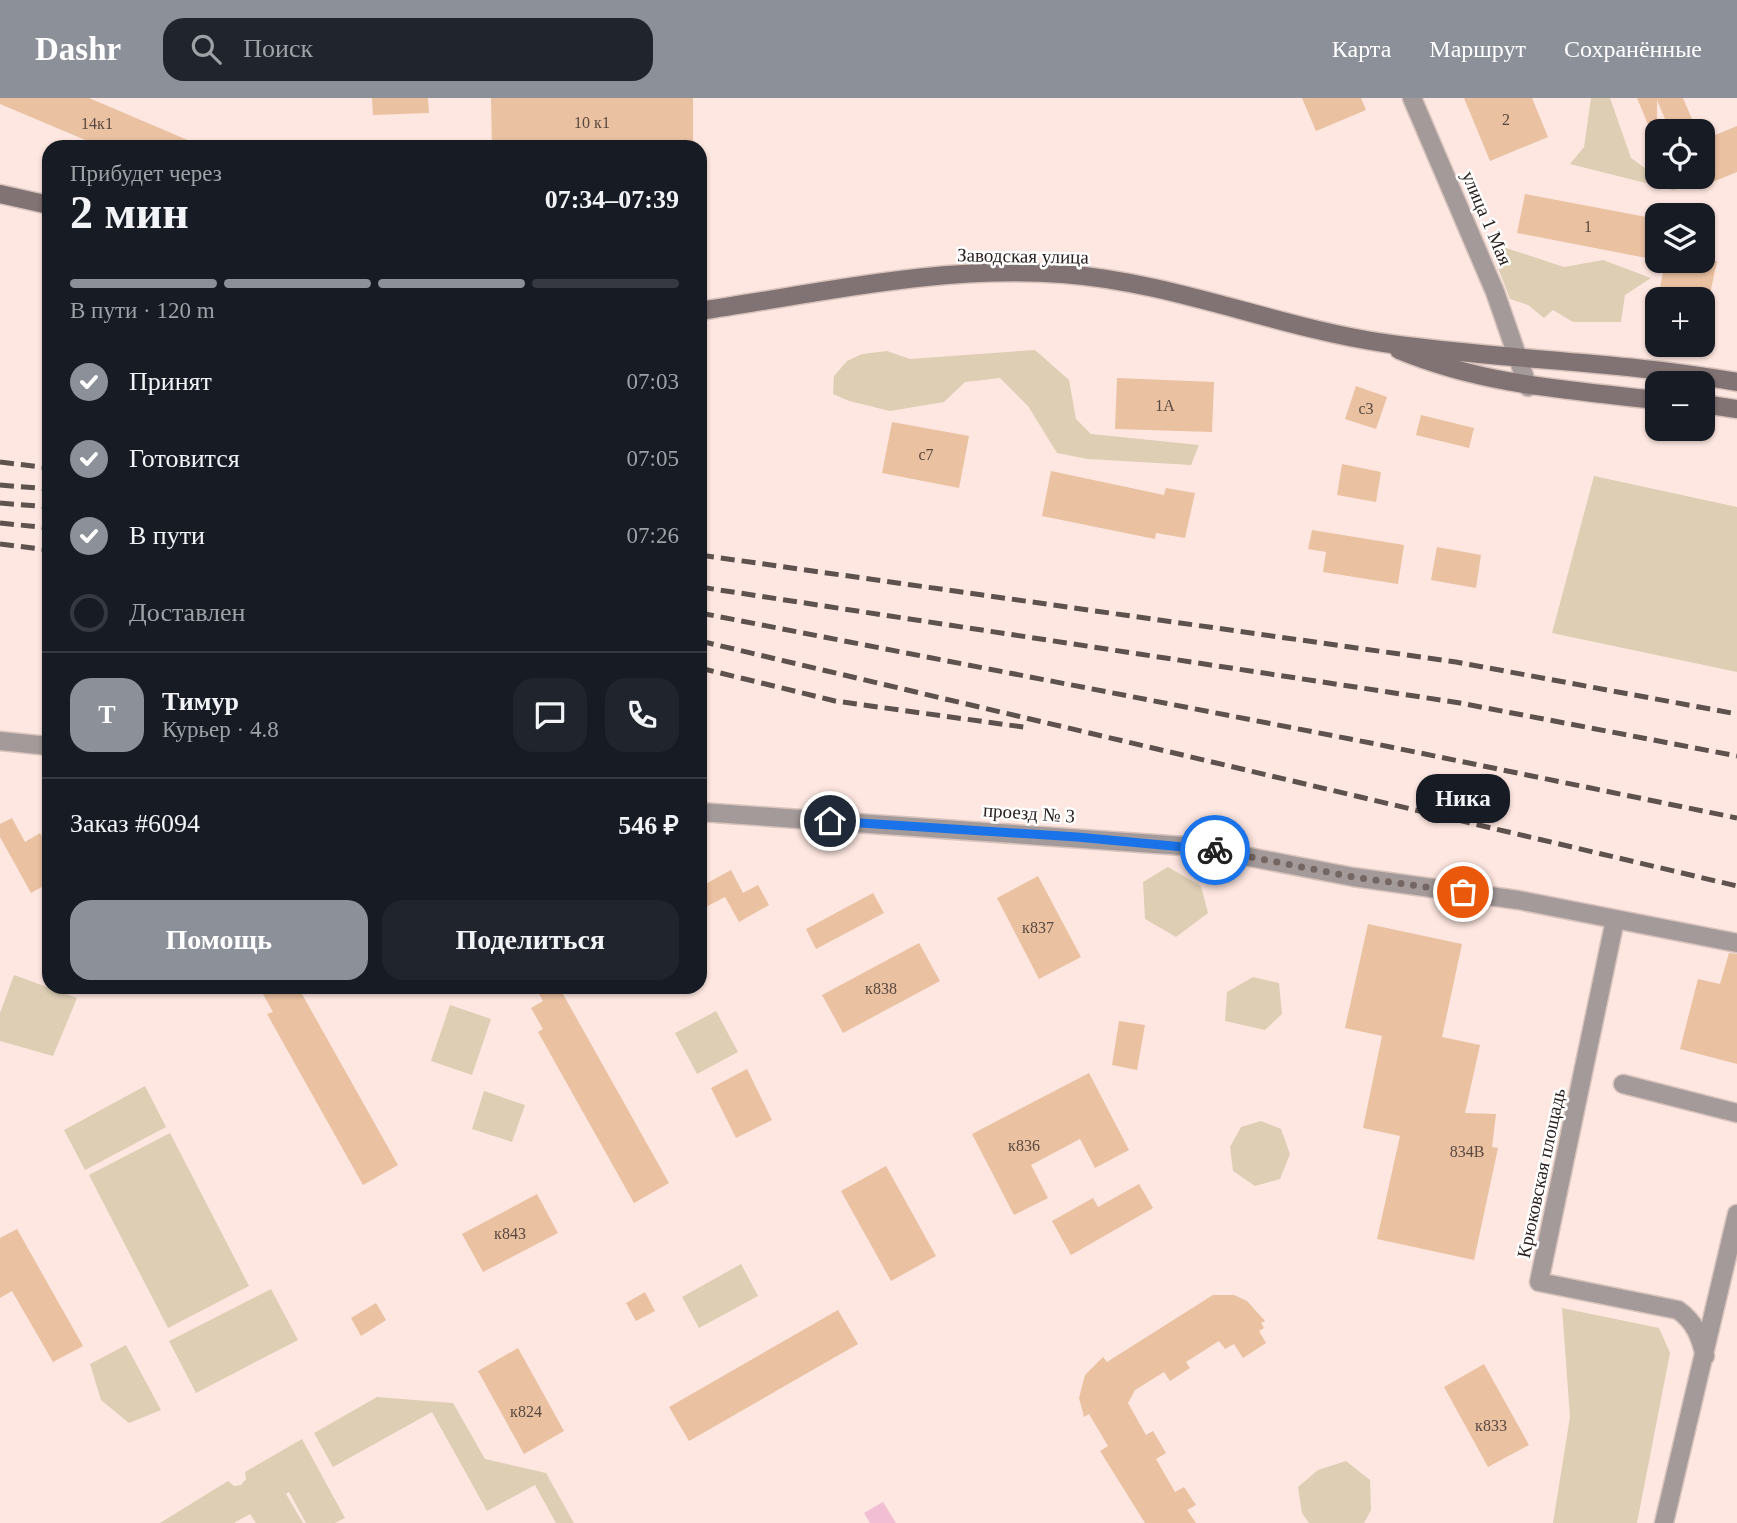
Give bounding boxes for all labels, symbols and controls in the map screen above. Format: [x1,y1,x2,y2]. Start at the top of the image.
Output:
search box [163,18,653,81]
icon: search [187,30,225,68]
text: Dashr [35,31,121,67]
text: Поиск [243,34,313,63]
text: Карта [1332,36,1391,62]
text: Маршрут [1429,36,1526,62]
text: Сохранённые [1564,36,1702,62]
house number: 2 [1502,111,1510,128]
house number: 10 к1 [574,114,610,131]
house number: 14к1 [81,115,113,132]
map controls [1645,119,1715,441]
button: locate [1645,119,1715,189]
text: Прибудет через [70,161,222,186]
street label: улица 1 Мая [1458,168,1516,268]
text: 07:34–07:39 [545,185,679,214]
text: 2 мин [70,187,189,238]
button: layers [1645,203,1715,273]
house number: 1 [1584,218,1592,235]
street label: Заводская улица [957,244,1090,268]
button: + [1645,287,1715,357]
text: В пути · 120 m [70,298,215,323]
icon: check [70,363,108,401]
text: Принят [129,367,212,396]
text: 07:03 [627,369,679,394]
button: − [1645,371,1715,441]
house number: 1А [1155,397,1175,414]
house number: с3 [1358,400,1374,417]
icon: check [70,440,108,478]
text: Готовится [129,444,240,473]
text: 07:05 [627,446,679,471]
house number: с7 [918,446,934,463]
icon: check [70,517,108,555]
text: В пути [129,521,205,550]
text: 07:26 [627,523,679,548]
text: Доставлен [129,598,246,627]
button: chat [513,678,587,752]
button: phone [605,678,679,752]
text: Тимур [162,687,239,716]
text: Т [98,700,116,729]
text: Курьер · 4.8 [162,717,279,742]
callout: Ника [1416,773,1510,822]
text: Ника [1435,786,1491,811]
pin [800,791,860,851]
street label: проезд № 3 [982,799,1076,827]
icon: home [811,802,849,840]
text: Заказ #6094 [70,809,200,838]
text: 546 ₽ [618,811,679,840]
courier [1180,815,1250,885]
icon: bike [1196,831,1234,869]
pin [1433,862,1493,922]
icon: bag [1444,873,1482,911]
button: Помощь [70,900,368,980]
button: Поделиться [382,900,679,980]
house number: к837 [1022,919,1054,936]
house number: к838 [865,980,897,997]
street label: Крюковская площадь [1513,1086,1569,1260]
house number: к836 [1008,1137,1040,1154]
house number: 834В [1450,1143,1484,1160]
house number: к843 [494,1225,526,1242]
house number: к824 [510,1403,542,1420]
house number: к833 [1475,1417,1507,1434]

